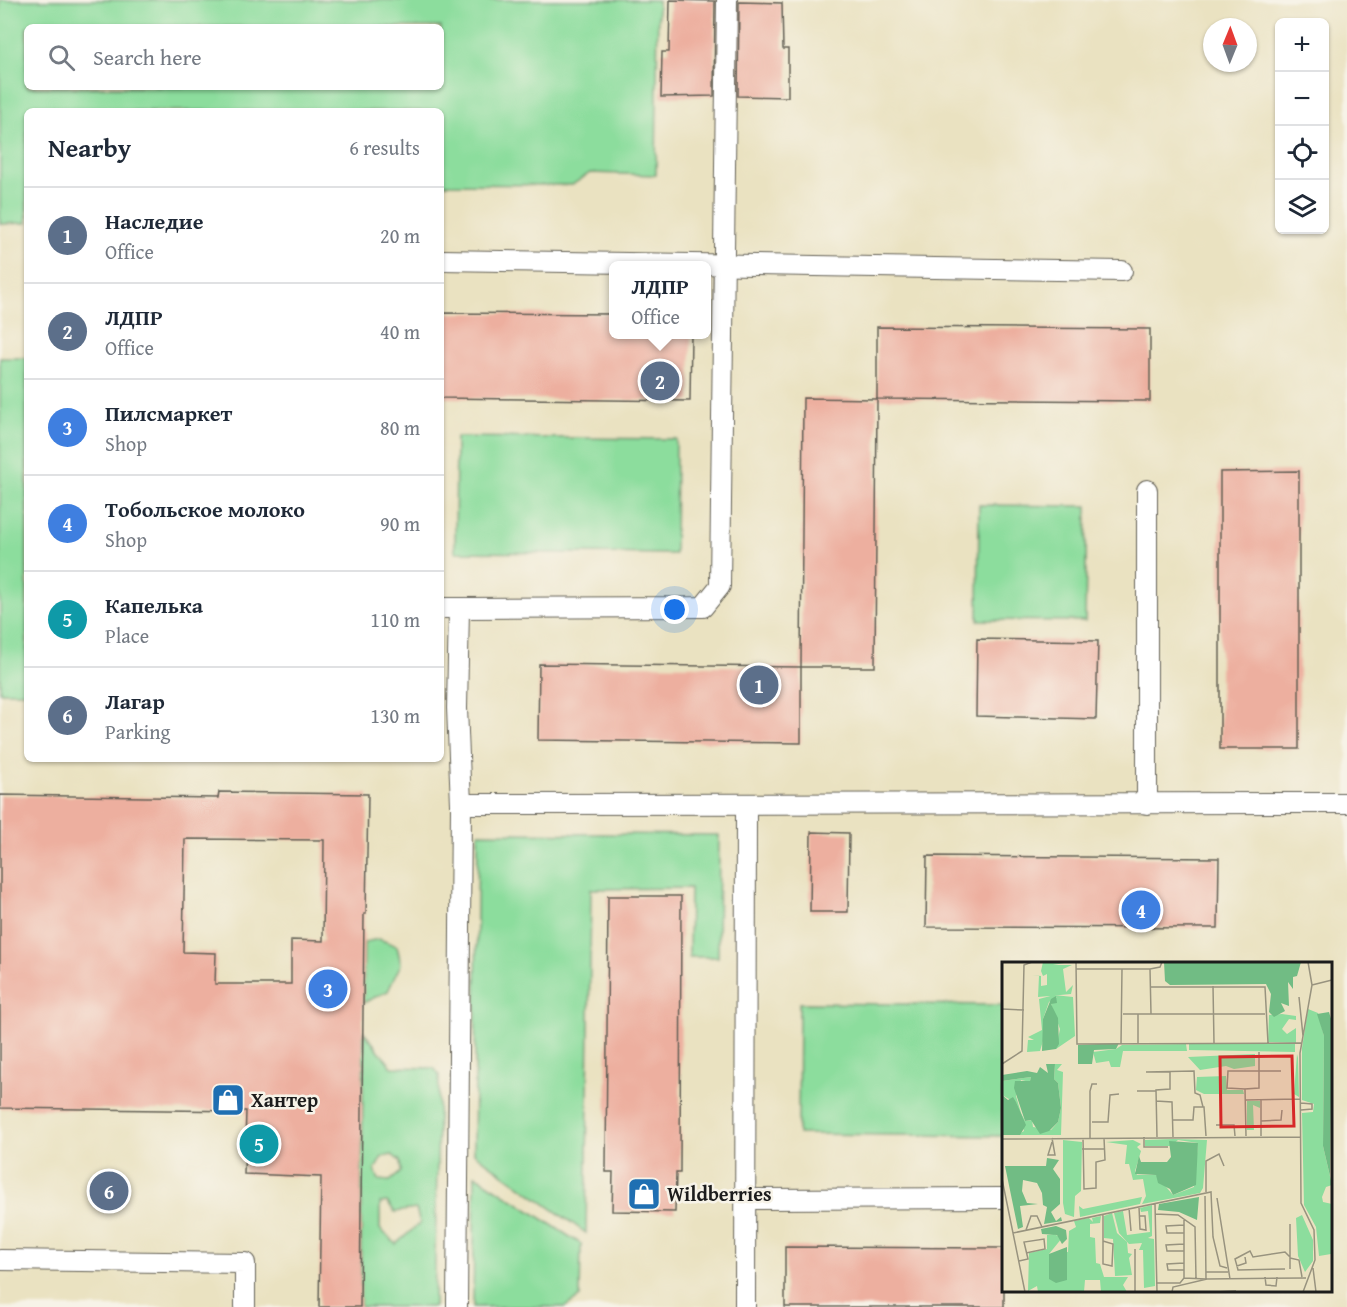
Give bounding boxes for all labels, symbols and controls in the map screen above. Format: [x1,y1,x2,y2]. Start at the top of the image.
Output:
north arrow [1203,18,1257,72]
map controls [1275,18,1329,234]
button: + [1275,18,1329,72]
search box [24,24,444,90]
icon: search [45,41,78,74]
text: Search here [93,41,202,73]
button: − [1275,72,1329,126]
button: locate [1275,126,1329,180]
text: Nearby [48,128,131,167]
text: 6 results [349,133,420,162]
button: layers [1275,180,1329,234]
text: Наследие [105,205,203,237]
text: 1 [62,221,73,250]
text: 20 m [380,221,420,250]
text: Office [105,237,154,266]
popup [609,261,711,339]
text: ЛДПР [631,270,689,302]
text: ЛДПР [105,301,163,333]
text: Office [631,302,680,331]
text: 2 [62,317,73,346]
text: 40 m [380,317,420,346]
text: Office [105,333,154,362]
pin: 2 [640,358,680,404]
text: Пилсмаркет [105,397,232,429]
text: 3 [62,413,73,442]
text: 80 m [380,413,420,442]
text: Shop [105,429,147,458]
text: Тобольское молоко [105,493,305,525]
text: 4 [62,509,73,538]
text: 90 m [380,509,420,538]
text: Shop [105,525,147,554]
text: Капелька [105,589,203,621]
your location [660,595,689,624]
text: 5 [62,605,73,634]
text: 110 m [370,605,420,634]
text: Place [105,621,149,650]
pin: 1 [740,662,778,708]
text: Лагар [105,685,165,717]
text: 6 [62,701,73,730]
text: 130 m [370,701,420,730]
text: Parking [105,717,170,746]
pin: 4 [1122,888,1160,932]
inset map [1002,962,1332,1292]
pin: 3 [308,966,348,1012]
shop icon: Хантер [210,1082,246,1118]
place label: Хантер [251,1085,318,1114]
pin: 5 [240,1122,278,1166]
pin: 6 [90,1168,128,1214]
shop icon: Wildberries [626,1176,662,1212]
place label: Wildberries [667,1179,772,1208]

